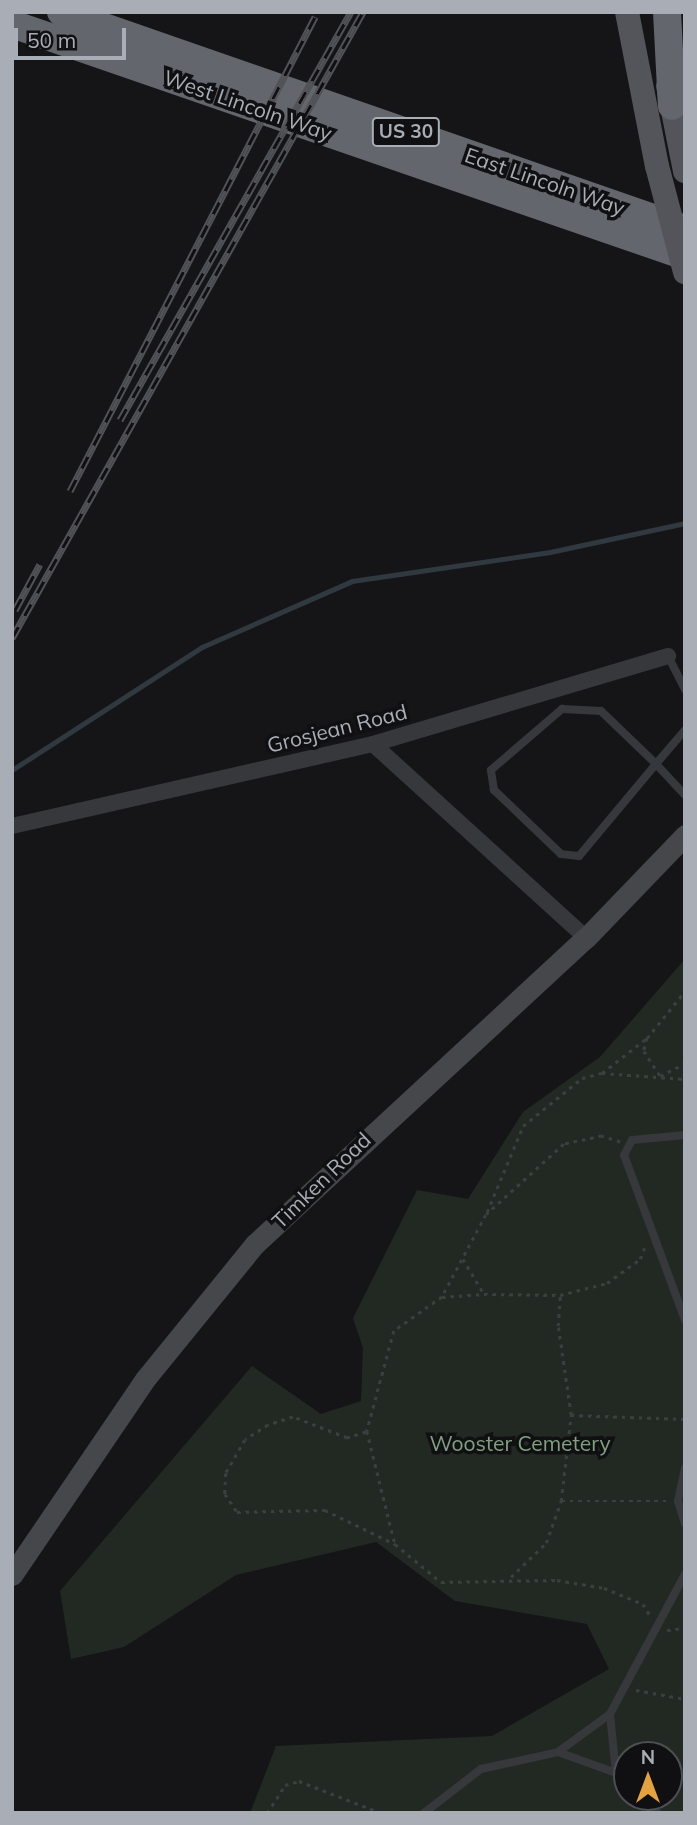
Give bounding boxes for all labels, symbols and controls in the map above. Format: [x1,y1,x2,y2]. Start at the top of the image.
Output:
scale bar [18,14,130,58]
text: 50 m [27,27,76,53]
street label: West Lincoln Way [161,64,335,146]
road number: US 30 [371,116,441,148]
street label: East Lincoln Way [462,142,628,220]
street label: Grosjean Road [264,698,410,758]
street label: Timken Road [266,1127,376,1233]
park label: Wooster Cemetery [429,1430,611,1456]
north arrow [613,1741,683,1811]
text: N [641,1745,655,1769]

